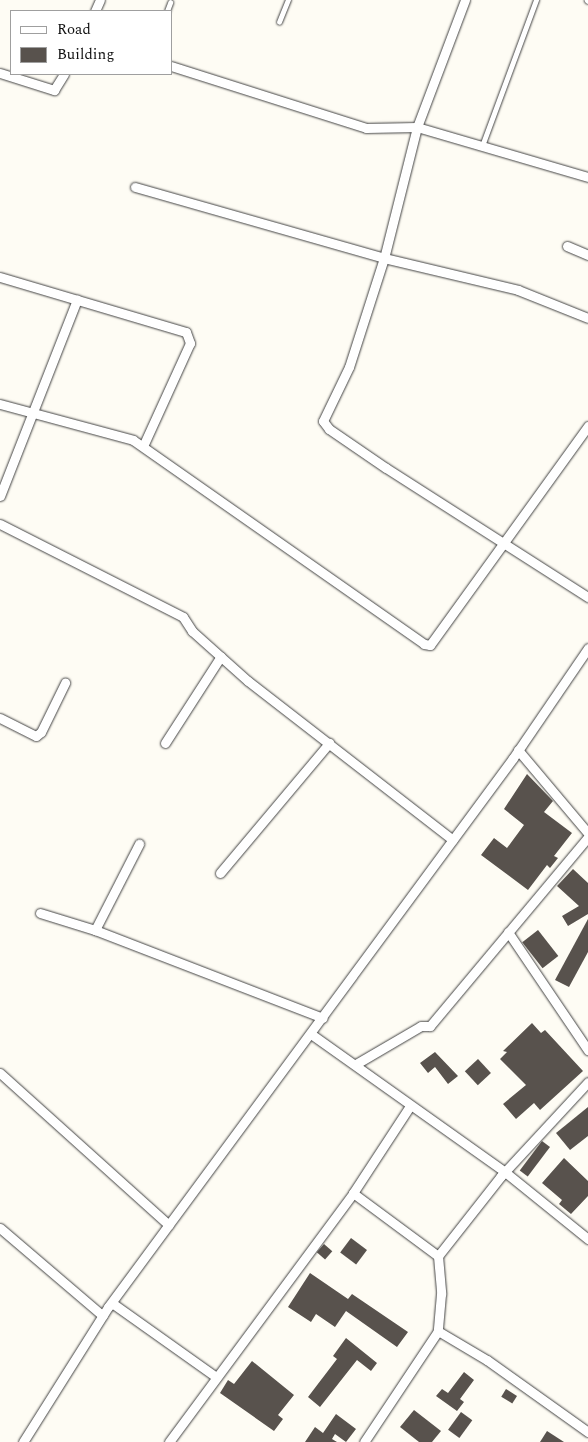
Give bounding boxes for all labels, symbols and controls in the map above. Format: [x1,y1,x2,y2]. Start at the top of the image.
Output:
legend [10,10,172,75]
text: Road [57,18,91,41]
text: Building [57,43,114,66]

